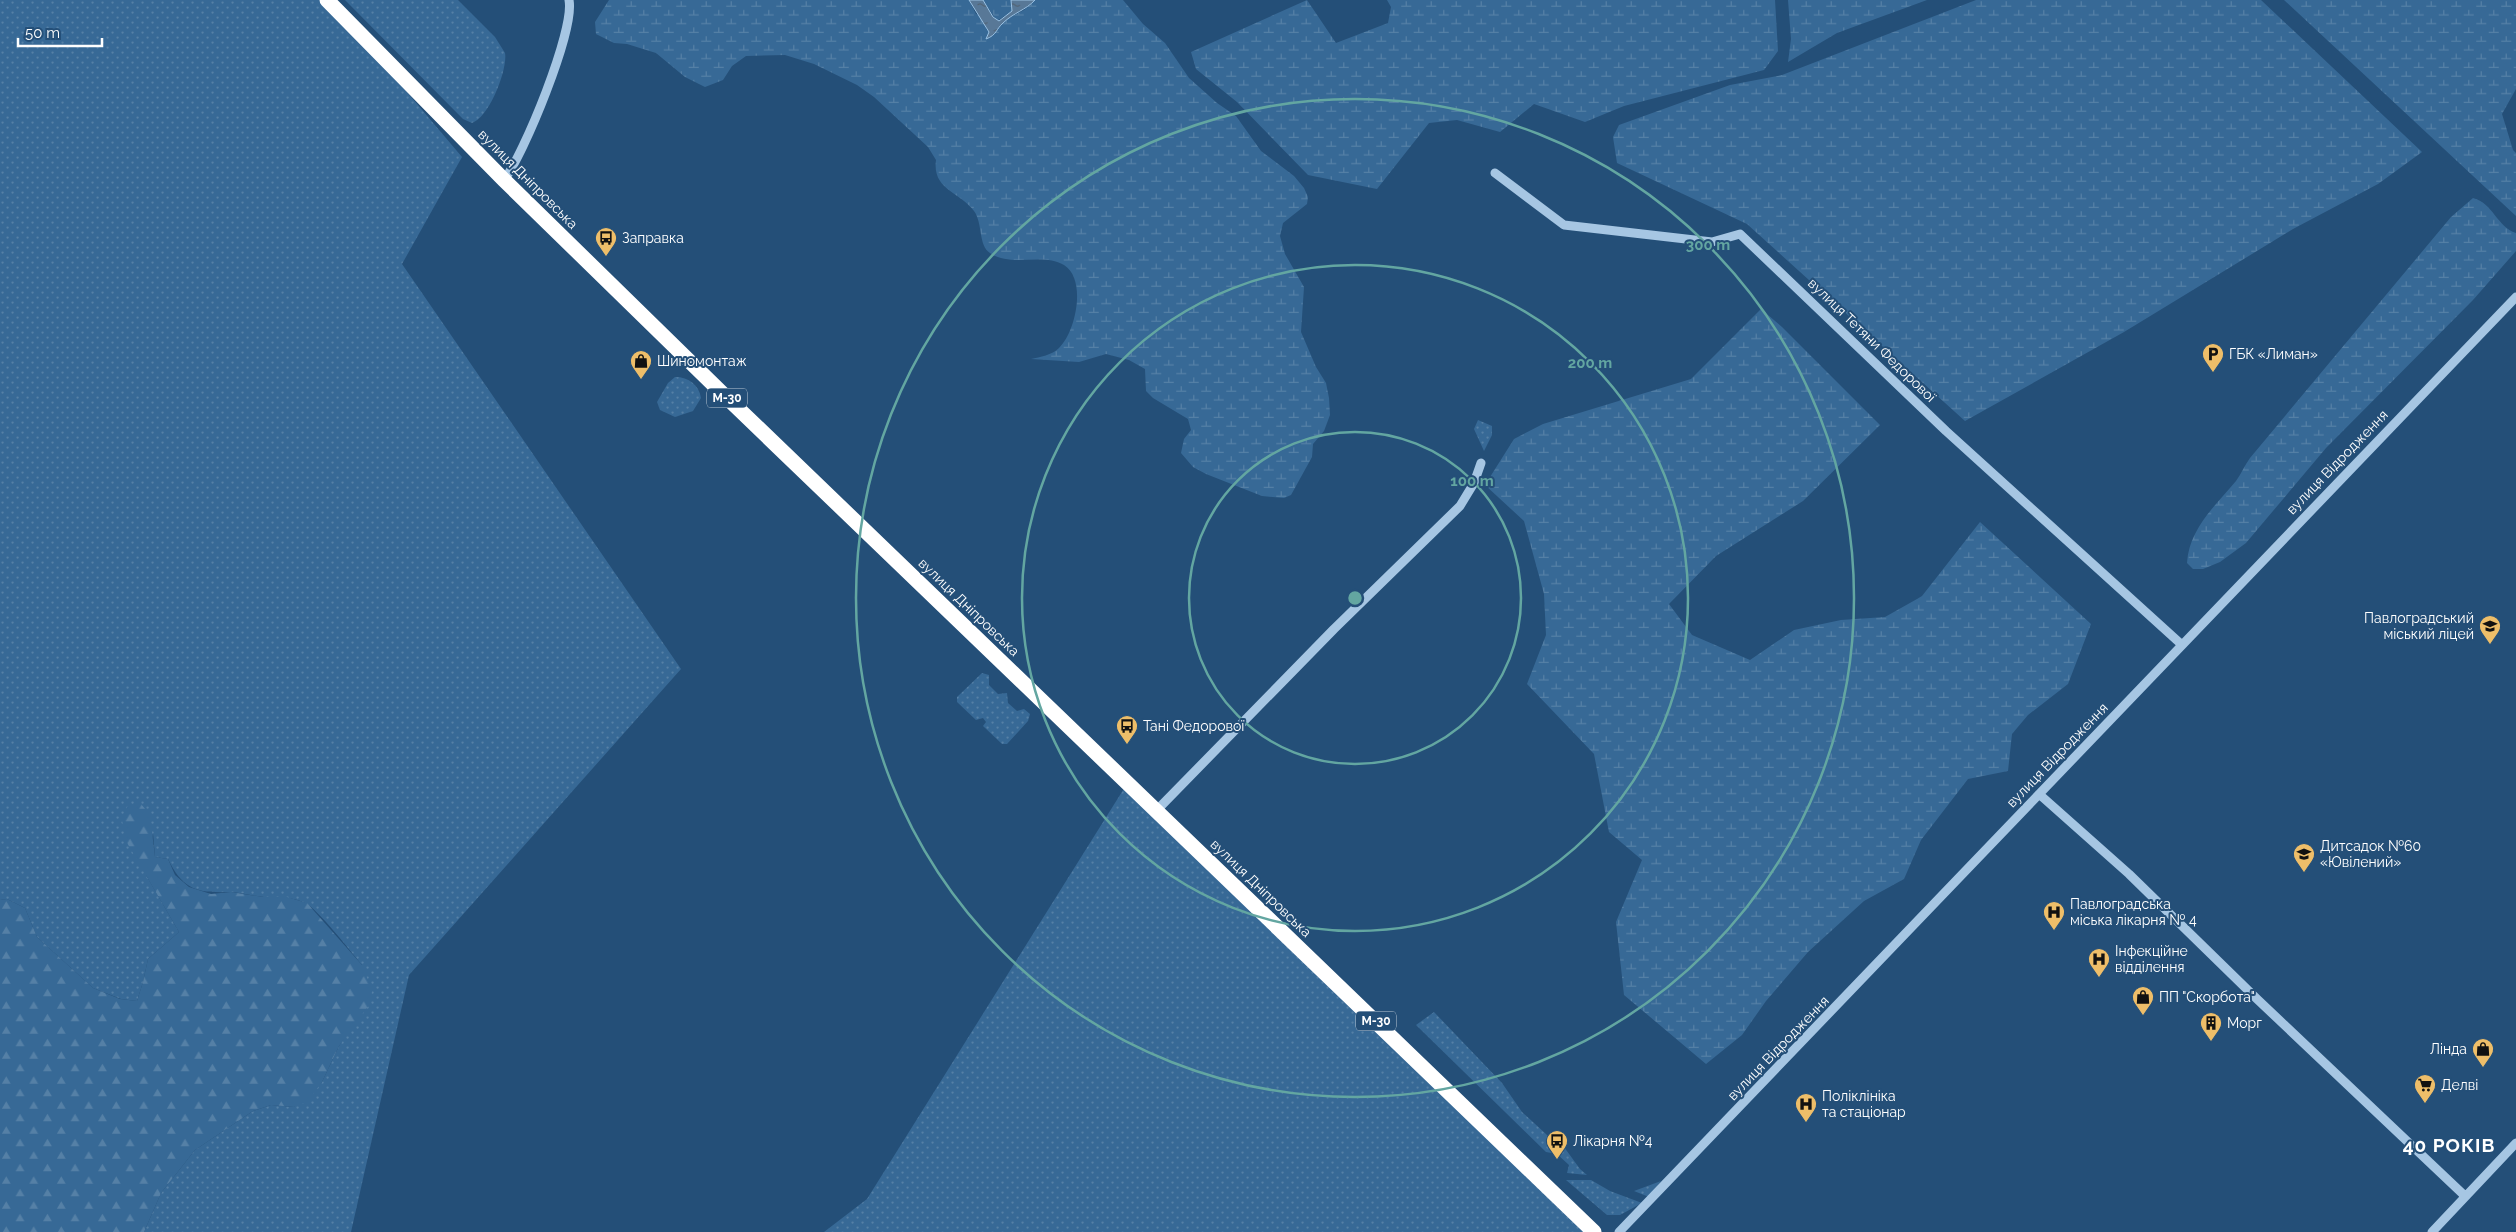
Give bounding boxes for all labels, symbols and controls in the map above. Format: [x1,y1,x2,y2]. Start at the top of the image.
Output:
scale bar [18,15,101,47]
text: 50 m [25,24,60,42]
street label: вулиця Дніпровська [475,126,581,232]
bus stop icon: Заправка [594,226,618,257]
place label: Заправка [622,230,684,246]
text: 300 m [1686,236,1730,254]
street label: вулиця Тетяни Федорової [1805,275,1939,405]
parking icon: ГБК «Лиман» [2201,342,2225,373]
place label: ГБК «Лиман» [2229,346,2318,362]
shop icon: Шиномонтаж [629,349,653,380]
place label: Шиномонтаж [657,353,747,369]
text: 200 m [1568,354,1612,372]
road number: М-30 [707,388,747,408]
street label: вулиця Відродження [2283,407,2391,517]
text: 100 m [1450,472,1494,490]
street label: вулиця Дніпровська [915,555,1023,659]
centre of rings [1346,589,1364,607]
place label: Павлоградський міський ліцей [2364,610,2474,642]
school or university icon: Павлоградський міський ліцей [2478,614,2502,645]
street label: вулиця Відродження [2003,700,2111,810]
bus stop icon: Тані Федорової [1115,714,1139,745]
place label: Тані Федорової [1143,718,1244,734]
street label: вулиця Дніпровська [1207,836,1315,940]
place label: Дитсадок №60 «Ювілений» [2320,838,2421,870]
school or university icon: Дитсадок №60 «Ювілений» [2292,842,2316,873]
place label: Павлоградська міська лікарня № 4 [2070,896,2197,928]
hospital icon: Павлоградська міська лікарня № 4 [2042,900,2066,931]
place label: Інфекційне відділення [2115,943,2188,975]
hospital icon: Інфекційне відділення [2087,947,2111,978]
shop icon: ПП "Скорбота" [2131,985,2155,1016]
place label: ПП "Скорбота" [2159,989,2255,1005]
street label: вулиця Відродження [1724,993,1832,1103]
road number: М-30 [1356,1011,1396,1030]
building icon: Морг [2199,1011,2223,1042]
place label: Морг [2227,1015,2262,1031]
shop icon: Лінда [2471,1037,2495,1068]
place label: Лінда [2430,1041,2467,1057]
supermarket icon: Делві [2413,1073,2437,1104]
place label: Делві [2441,1077,2478,1093]
place label: Поліклініка та стаціонар [1822,1088,1906,1120]
hospital icon: Поліклініка та стаціонар [1794,1092,1818,1123]
bus stop icon: Лікарня №4 [1545,1129,1569,1160]
place label: Лікарня №4 [1573,1133,1653,1149]
district label: 40 РОКІВ [2403,1134,2495,1156]

